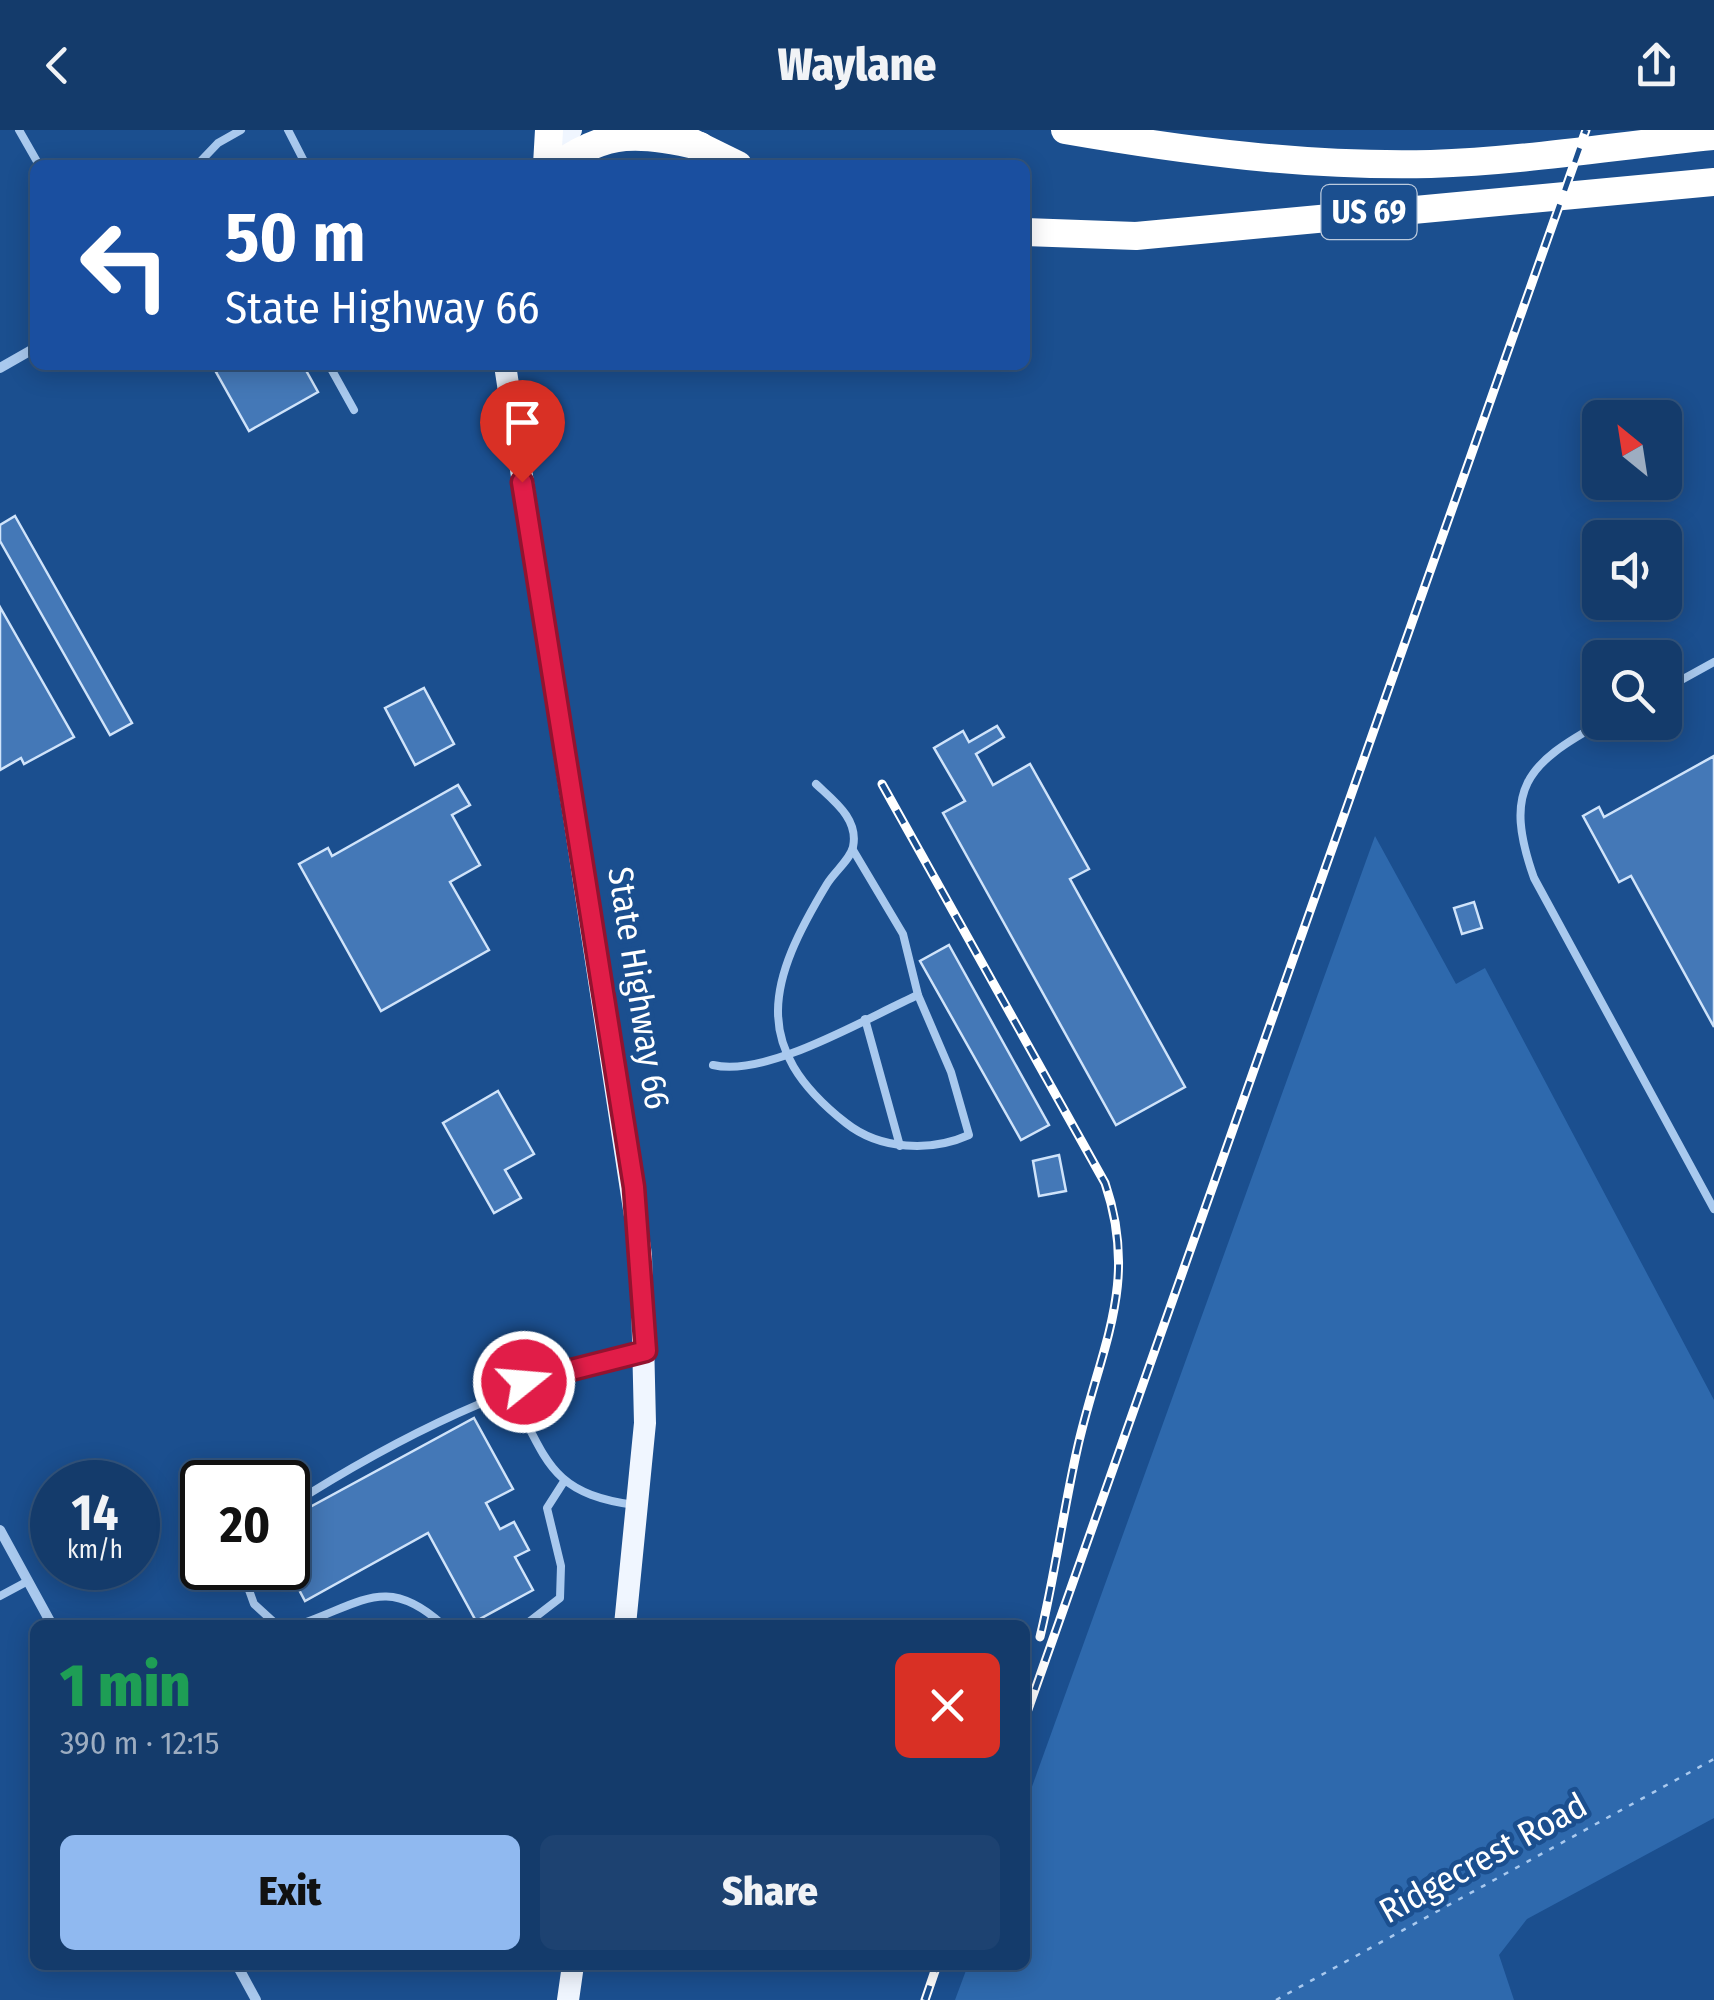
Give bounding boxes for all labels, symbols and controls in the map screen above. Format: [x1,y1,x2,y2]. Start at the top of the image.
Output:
icon: back [30,38,85,93]
text: Waylane [778,38,936,92]
icon: share [1629,38,1684,93]
road number: US 69 [1322,185,1416,239]
text: 50 m [225,196,366,280]
icon: left [60,200,190,330]
text: State Highway 66 [225,281,540,335]
pin [480,380,565,483]
icon: arrive [495,395,550,450]
north arrow [1582,400,1682,500]
map controls [1582,400,1682,740]
button: sound [1582,520,1682,620]
button: search [1582,640,1682,740]
street label: State Highway 66 [599,864,679,1112]
position arrow [472,1330,576,1434]
speed limit sign: 20 [180,1460,310,1590]
text: 14 [72,1483,118,1543]
text: km/h [67,1535,123,1565]
text: 1 min [60,1650,191,1722]
button: close [895,1653,1000,1758]
text: 390 m · 12:15 [60,1724,220,1762]
street label: Ridgecrest Road [1372,1784,1594,1932]
button: Exit [60,1835,520,1950]
button: Share [540,1835,1000,1950]

